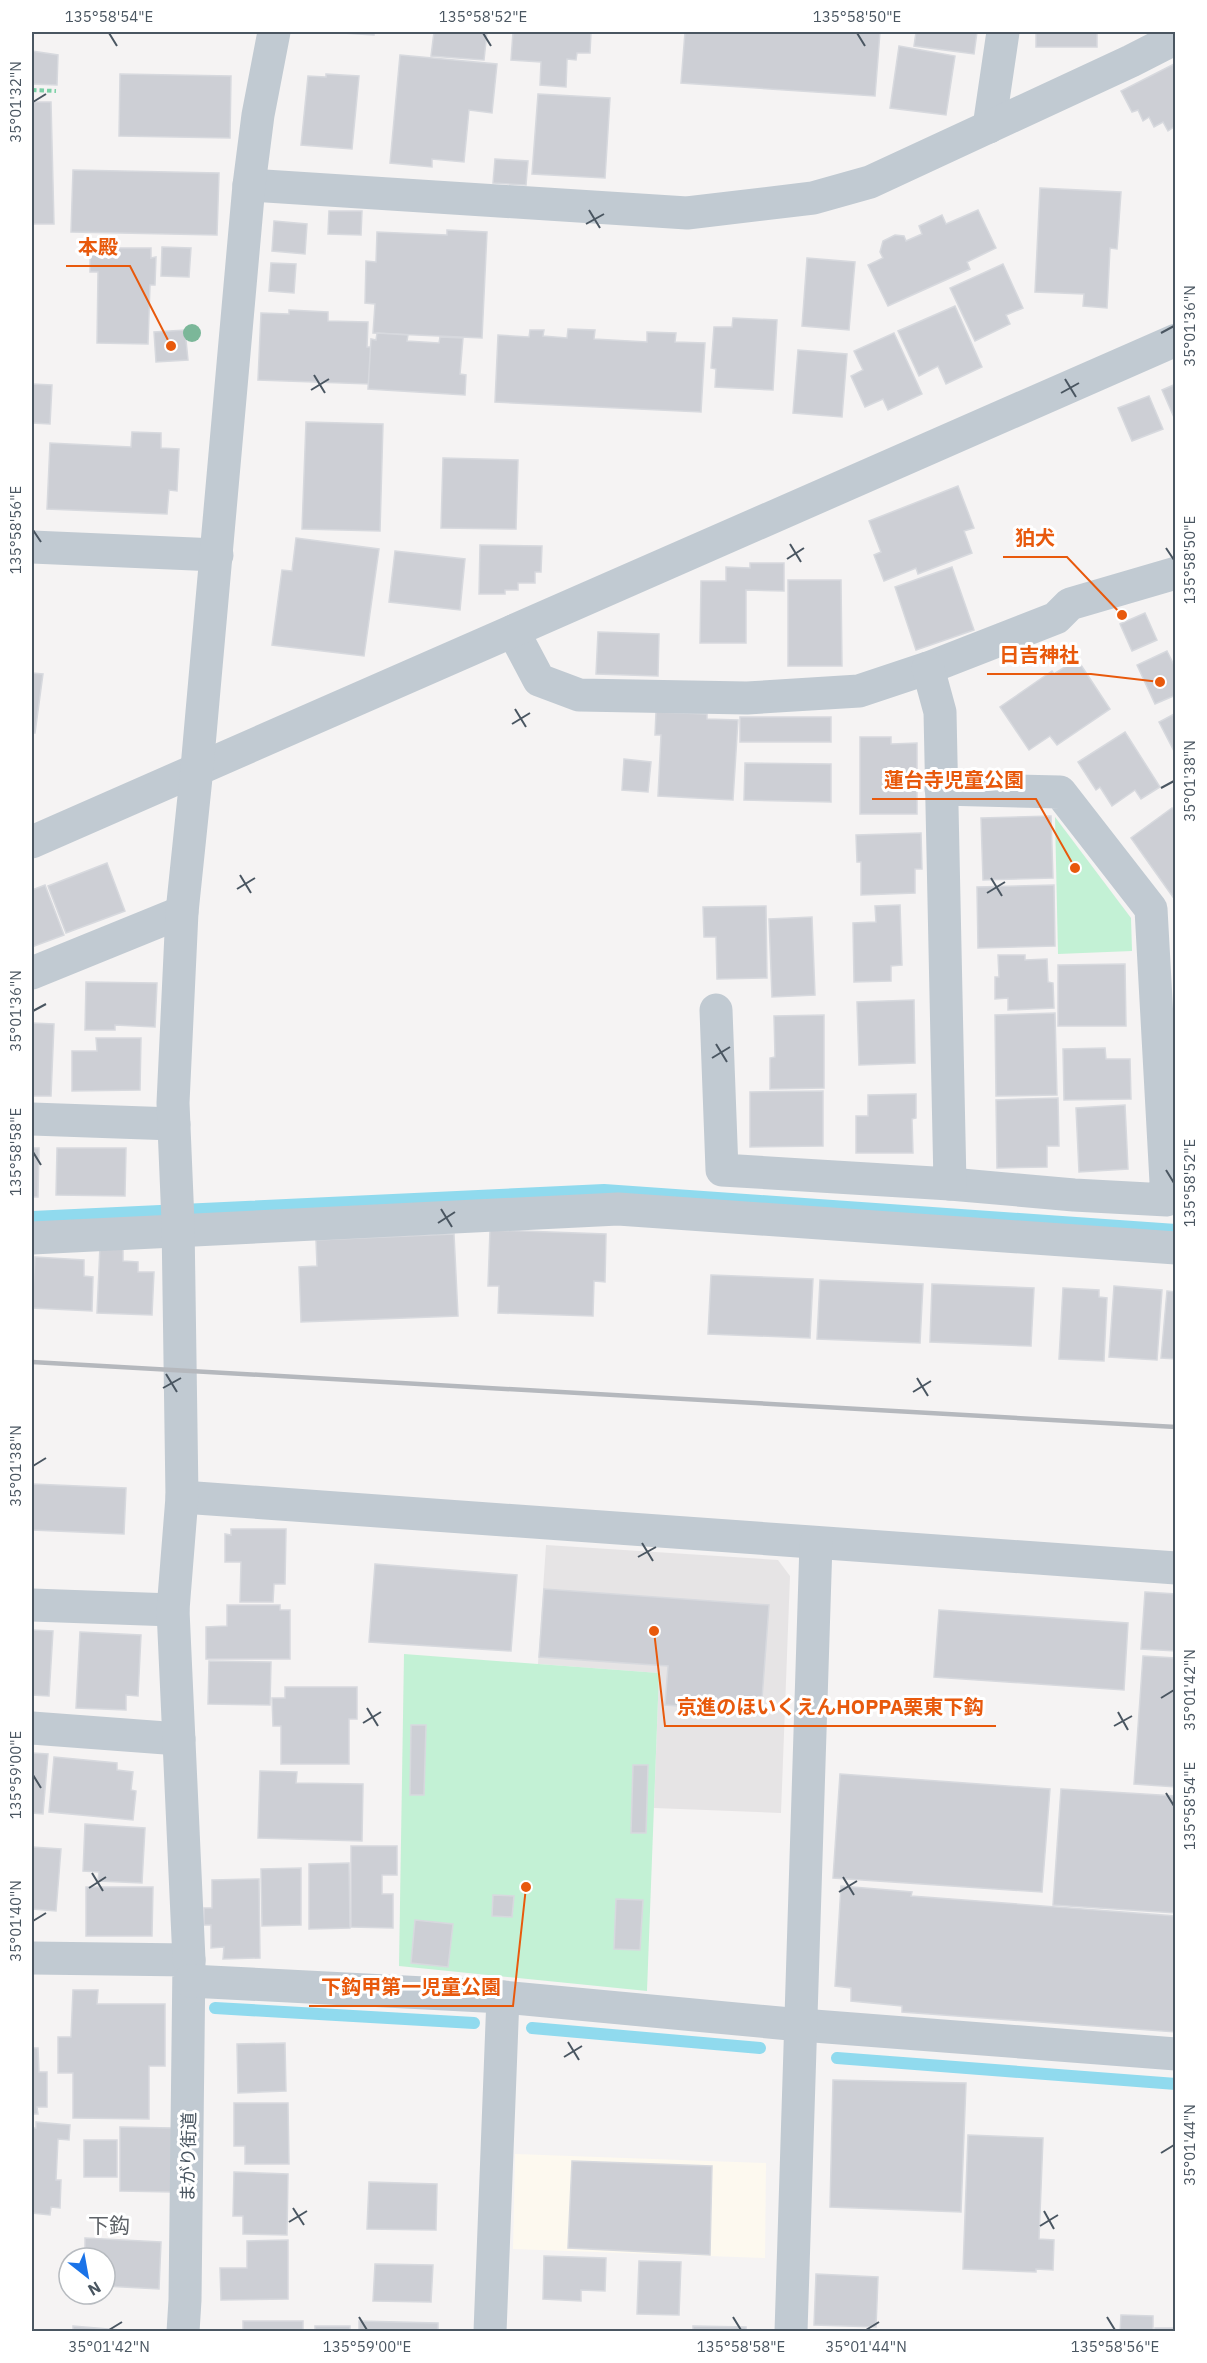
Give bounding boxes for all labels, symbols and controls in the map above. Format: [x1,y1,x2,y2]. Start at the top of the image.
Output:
text: 135°58'54"E [65,7,153,26]
text: 135°58'52"E [439,7,527,26]
text: 135°58'50"E [813,7,901,26]
text: 35°01'32"N [6,61,25,143]
callout: 本殿 [66,228,130,266]
text: 本殿 [78,233,118,260]
text: 35°01'36"N [1180,285,1199,367]
text: 135°58'56"E [6,486,25,574]
text: 135°58'50"E [1180,516,1199,604]
callout: 狛犬 [1003,519,1067,557]
text: 狛犬 [1015,524,1055,551]
callout: 日吉神社 [987,636,1091,674]
text: 日吉神社 [999,641,1079,668]
text: 35°01'38"N [1180,740,1199,822]
callout: 蓮台寺児童公園 [872,761,1036,799]
text: 蓮台寺児童公園 [884,766,1024,793]
text: 35°01'36"N [6,970,25,1052]
text: 135°58'58"E [6,1108,25,1196]
text: 135°58'52"E [1180,1139,1199,1227]
text: 35°01'38"N [6,1425,25,1507]
text: 35°01'42"N [1180,1649,1199,1731]
callout: 京進のほいくえんHOPPA栗東下鈎 [665,1688,996,1726]
text: 京進のほいくえんHOPPA栗東下鈎 [676,1693,984,1720]
text: 135°59'00"E [6,1731,25,1819]
text: 135°58'54"E [1180,1762,1199,1850]
text: 35°01'40"N [6,1880,25,1962]
callout: 下鈎甲第一児童公園 [309,1968,513,2006]
text: 下鈎甲第一児童公園 [321,1973,501,2000]
text: 35°01'44"N [1180,2104,1199,2186]
street label: まがり街道 [176,2112,200,2202]
district label: 下鈎 [88,2211,130,2239]
north arrow [57,2246,117,2306]
text: N [85,2277,105,2300]
text: 35°01'42"N [68,2337,150,2356]
text: 135°59'00"E [323,2337,411,2356]
text: 135°58'58"E [697,2337,785,2356]
text: 35°01'44"N [825,2337,907,2356]
text: 135°58'56"E [1071,2337,1159,2356]

